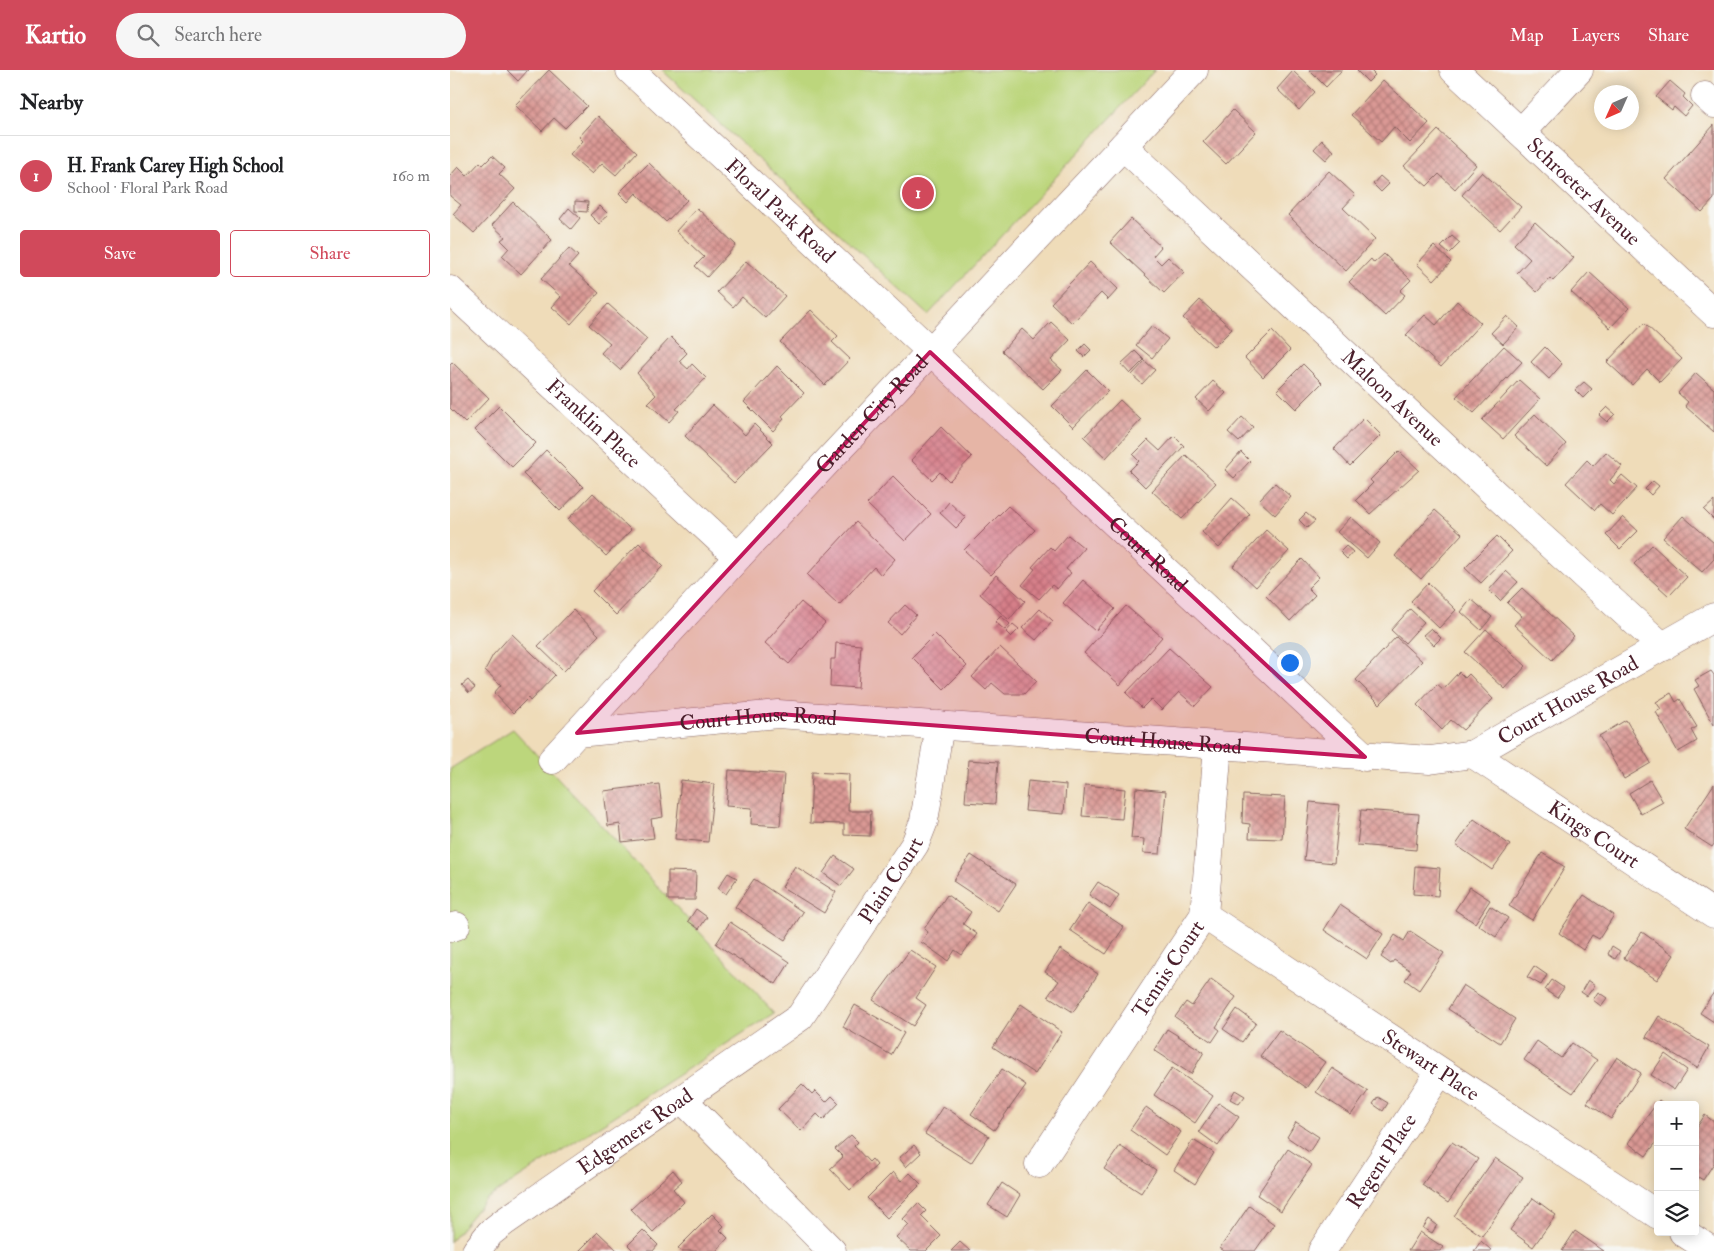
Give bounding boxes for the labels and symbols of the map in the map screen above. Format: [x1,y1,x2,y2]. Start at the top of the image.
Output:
north arrow [1594,85,1639,130]
street label: Schroeter Avenue [1521,132,1647,252]
street label: Floral Park Road [719,153,842,270]
pin: 1 [902,174,934,212]
street label: Maloon Avenue [1335,344,1449,453]
street label: Garden City Road [810,349,935,480]
street label: Franklin Place [540,373,647,474]
street label: Court Road [1102,511,1194,599]
street label: Court House Road [1493,649,1644,751]
your location [1277,650,1303,676]
street label: Court House Road [678,701,838,737]
street label: Court House Road [1083,723,1243,761]
street label: Kings Court [1543,795,1645,875]
street label: Plain Court [853,834,930,929]
street label: Tennis Court [1127,915,1211,1023]
street label: Stewart Place [1377,1023,1485,1107]
street label: Edgemere Road [572,1082,699,1181]
street label: Regent Place [1341,1108,1423,1214]

